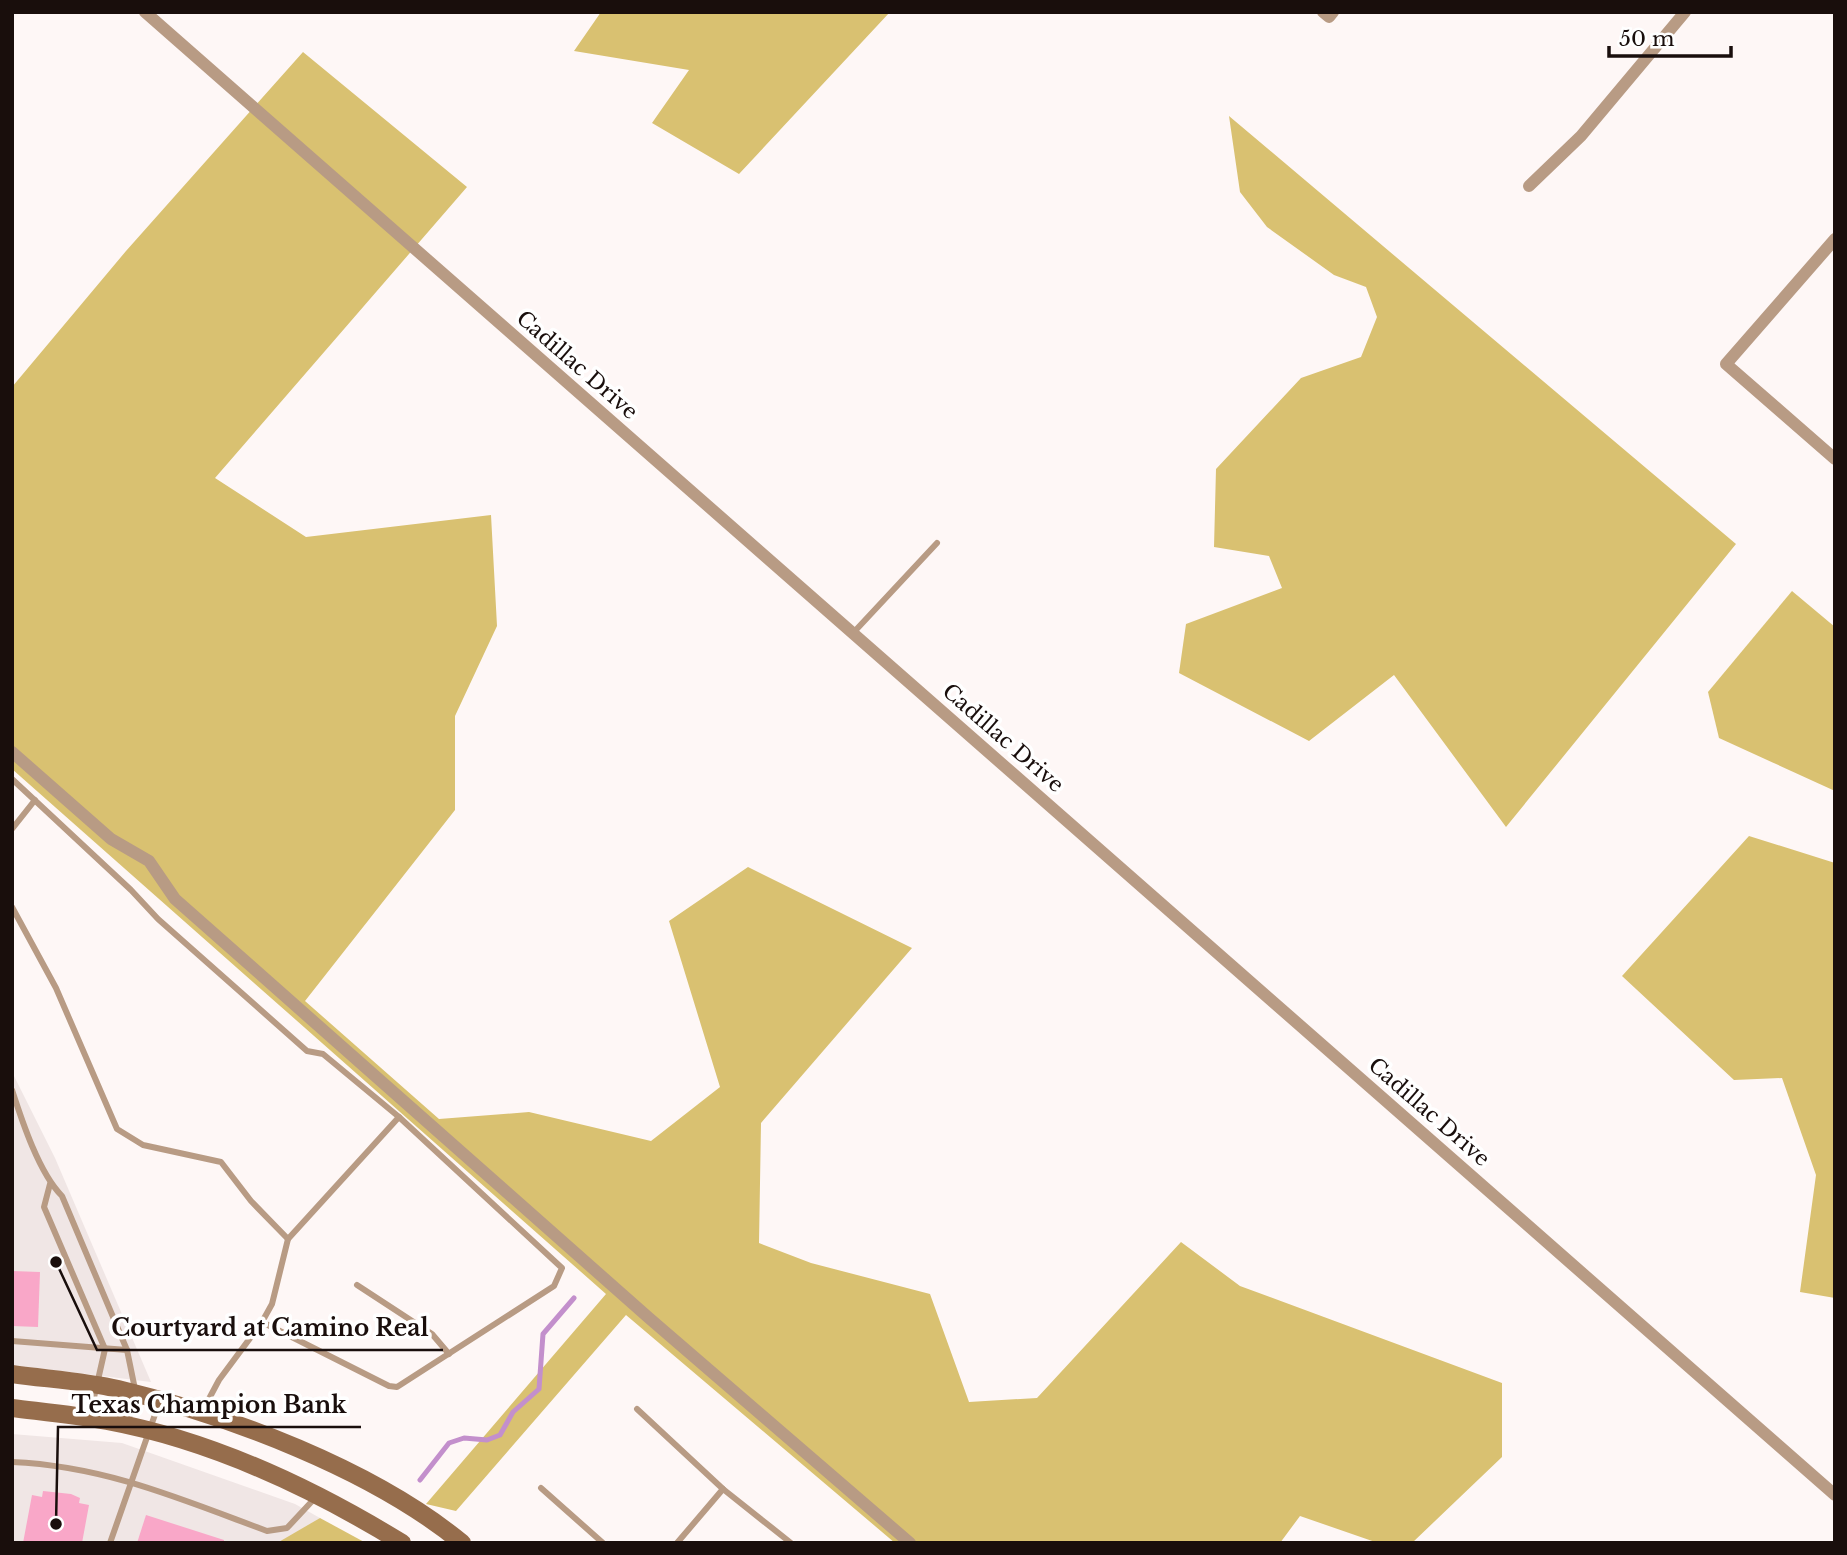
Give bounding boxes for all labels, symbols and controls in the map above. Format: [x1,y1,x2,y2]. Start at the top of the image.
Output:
scale bar [1609,14,1731,58]
text: 50 m [1619,26,1675,52]
street label: Cadillac Drive [511,305,643,425]
street label: Cadillac Drive [937,678,1069,798]
street label: Cadillac Drive [1363,1052,1495,1172]
callout: Courtyard at Camino Real [97,1306,443,1350]
text: Courtyard at Camino Real [111,1314,429,1342]
callout: Texas Champion Bank [58,1383,361,1427]
text: Texas Champion Bank [71,1391,347,1419]

